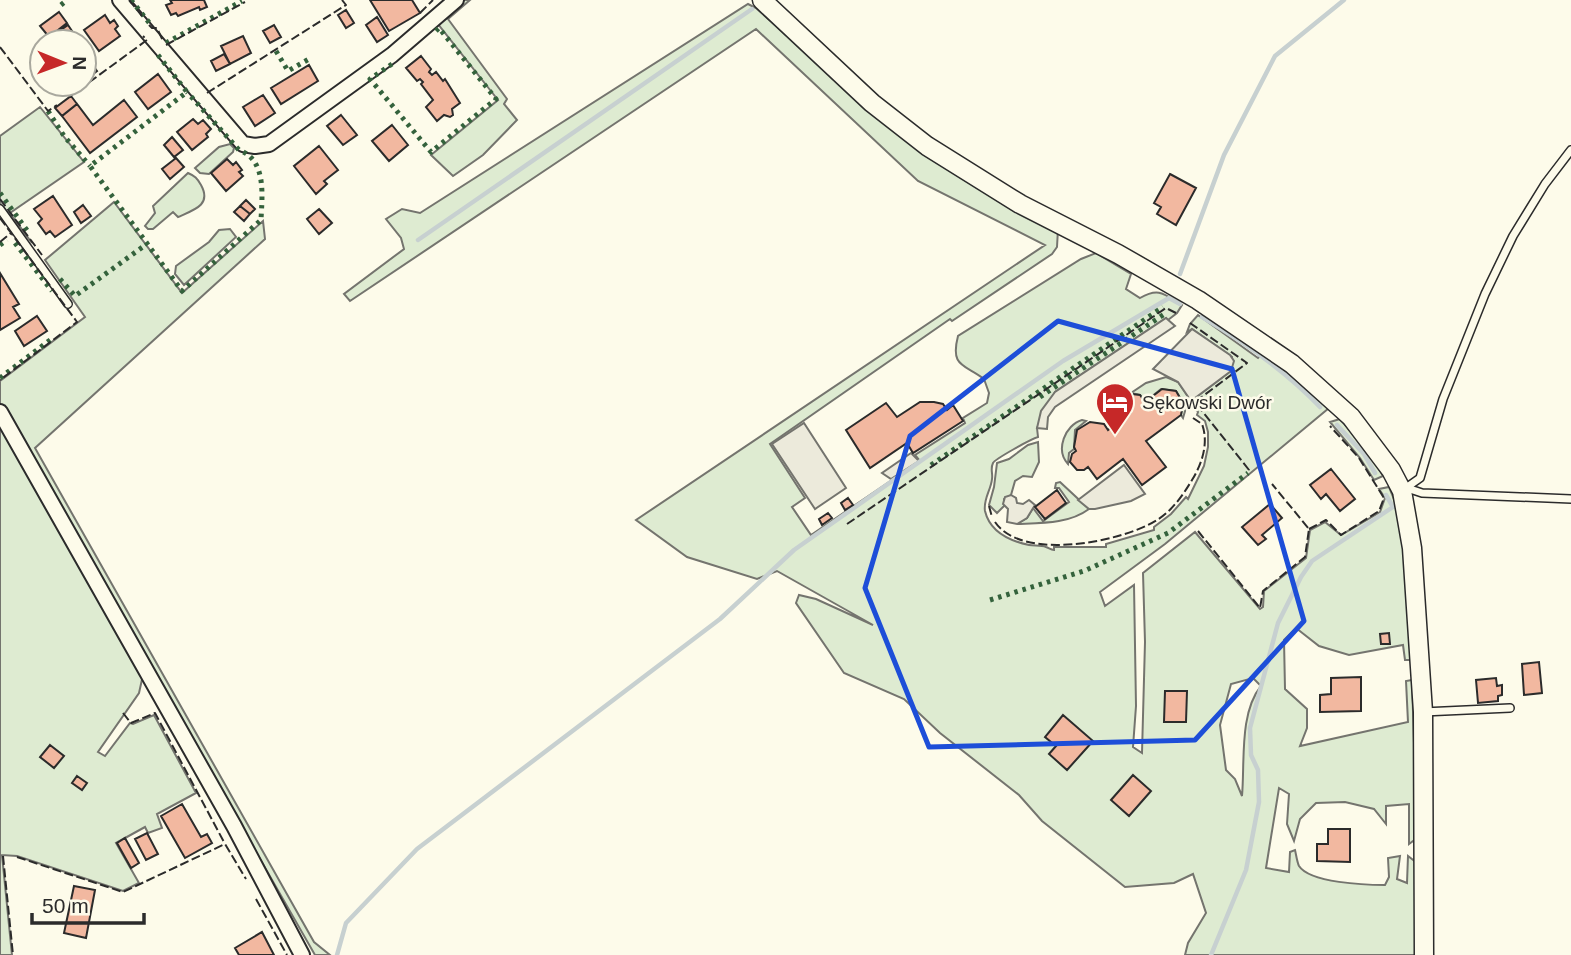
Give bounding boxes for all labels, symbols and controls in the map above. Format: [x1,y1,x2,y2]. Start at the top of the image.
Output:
north arrow [28,28,98,98]
text: N [69,56,90,70]
hotel icon: Sękowski Dwór [1094,381,1136,436]
place label: Sękowski Dwór [1142,392,1273,413]
scale bar [32,881,144,925]
text: 50 m [42,894,89,917]

